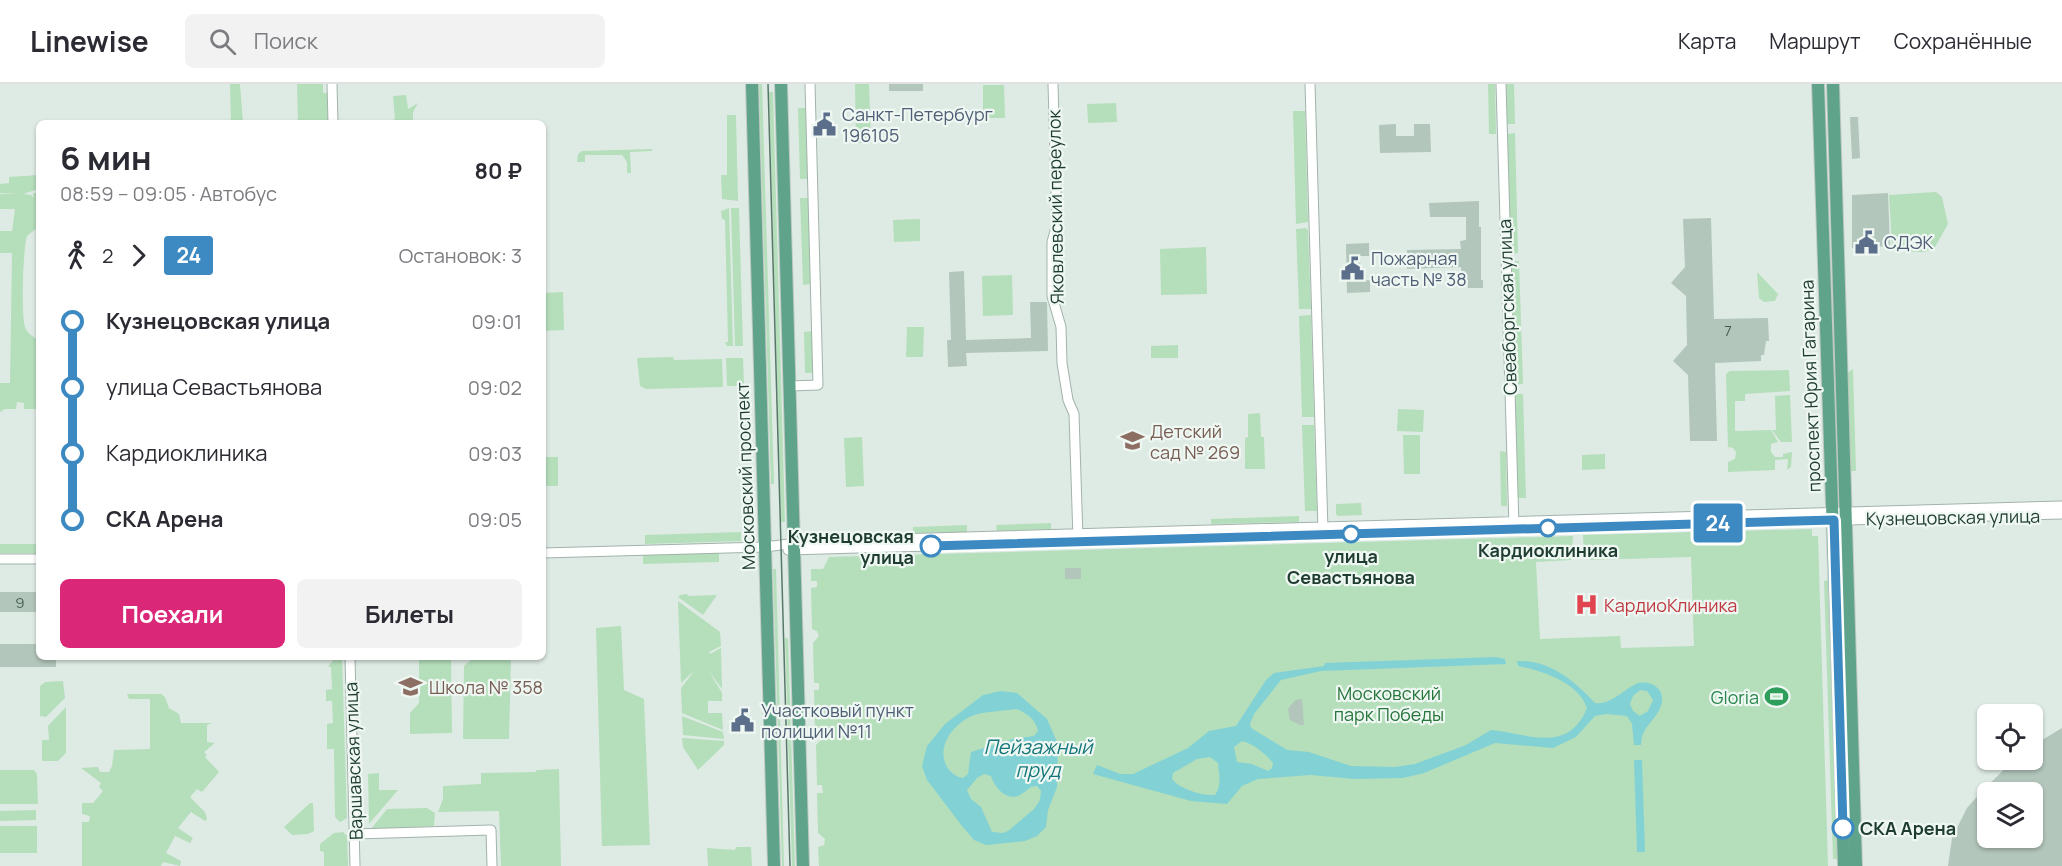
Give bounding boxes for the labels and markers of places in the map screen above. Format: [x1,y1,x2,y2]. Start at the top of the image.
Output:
place label: Санкт-Петербург 196105 [842,102,993,147]
public building icon: Санкт-Петербург 196105 [811,111,837,137]
public building icon: СДЭК [1853,229,1879,255]
place label: СДЭК [1884,230,1933,254]
place label: Пожарная часть № 38 [1371,246,1467,291]
public building icon: Пожарная часть № 38 [1340,255,1366,281]
place label: Детский сад № 269 [1150,419,1240,464]
school or university icon: Детский сад № 269 [1119,428,1145,454]
marker: Кардиоклиника [1539,519,1557,537]
place label: Кузнецовская улица [788,524,914,569]
marker: улица Севастьянова [1342,525,1360,543]
marker: Кузнецовская улица [920,535,942,557]
place label: Кардиоклиника [1478,538,1618,562]
place label: улица Севастьянова [1287,544,1415,589]
hospital icon: КардиоКлиника [1573,592,1599,618]
place label: КардиоКлиника [1604,593,1737,617]
school or university icon: Школа № 358 [398,674,424,700]
place label: Школа № 358 [429,675,543,699]
sports icon: Gloria [1764,684,1790,710]
place label: Gloria [1711,685,1759,709]
place label: Участковый пункт полиции №11 [761,698,914,743]
public building icon: Участковый пункт полиции №11 [730,707,756,733]
place label: СКА Арена [1860,816,1956,840]
marker: СКА Арена [1832,817,1854,839]

